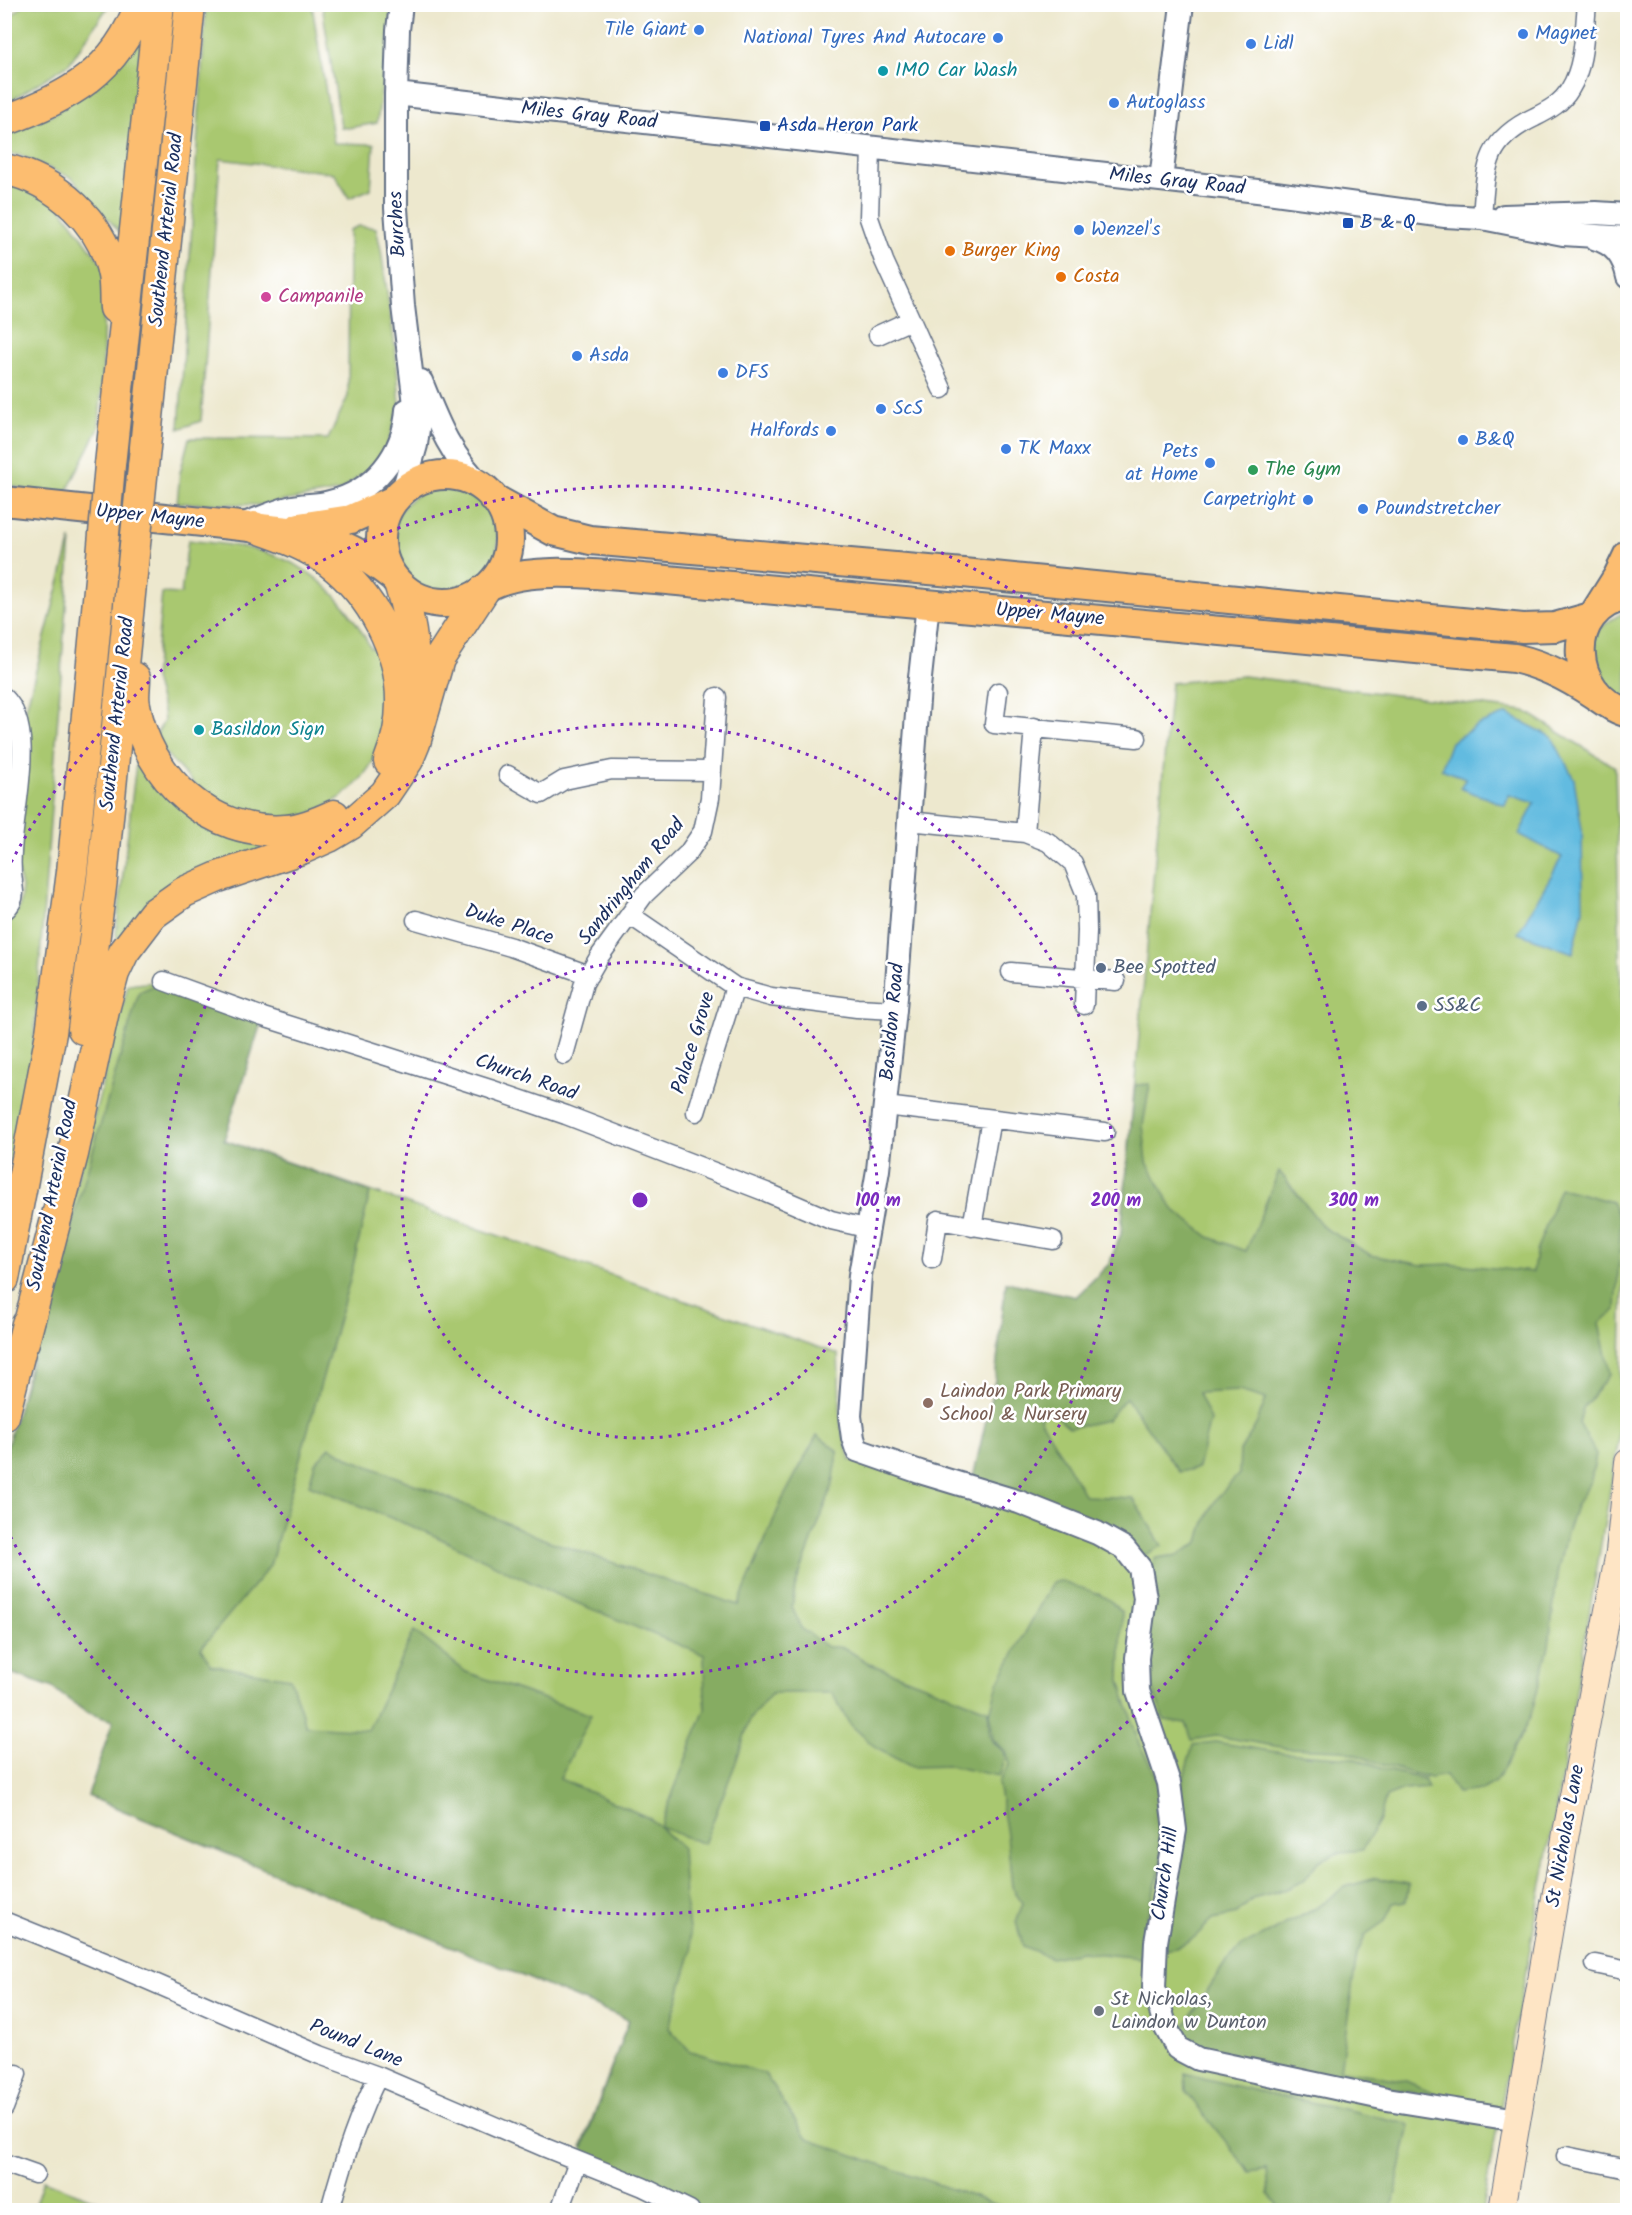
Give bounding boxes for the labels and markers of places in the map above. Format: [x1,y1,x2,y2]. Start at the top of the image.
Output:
place label: Tile Giant [605,14,687,46]
place label: Magnet [1535,18,1597,50]
place label: National Tyres And Autocare [743,22,986,54]
marker: Tile Giant [692,23,706,37]
marker: Magnet [1516,27,1530,41]
place label: Lidl [1263,28,1294,60]
marker: National Tyres And Autocare [991,31,1005,45]
marker: Lidl [1244,37,1258,51]
place label: IMO Car Wash [895,55,1018,87]
marker: IMO Car Wash [876,64,890,78]
place label: Autoglass [1126,87,1206,119]
marker: Autoglass [1107,96,1121,110]
place label: Asda Heron Park [777,110,919,142]
marker: Asda Heron Park [758,119,772,133]
place label: B & Q [1360,207,1416,239]
place label: Wenzel's [1091,214,1161,246]
marker: B & Q [1341,216,1355,230]
marker: Wenzel's [1072,223,1086,237]
place label: Burger King [962,235,1061,267]
marker: Burger King [943,244,957,258]
place label: Costa [1073,261,1120,293]
marker: Costa [1054,270,1068,284]
place label: Campanile [278,281,364,313]
marker: Campanile [259,290,273,304]
place label: Asda [589,340,629,372]
marker: Asda [570,349,584,363]
place label: DFS [735,357,769,389]
marker: DFS [716,366,730,380]
place label: ScS [893,393,924,425]
marker: ScS [874,402,888,416]
place label: Halfords [750,415,819,447]
marker: Halfords [824,424,838,438]
place label: B&Q [1475,424,1515,456]
place label: TK Maxx [1018,433,1091,465]
marker: B&Q [1456,433,1470,447]
place label: Pets at Home [1125,436,1198,491]
marker: TK Maxx [999,442,1013,456]
place label: The Gym [1265,454,1341,486]
marker: Pets at Home [1203,456,1217,470]
marker: The Gym [1246,463,1260,477]
place label: Carpetright [1202,484,1296,516]
marker: Carpetright [1301,493,1315,507]
place label: Poundstretcher [1375,493,1501,525]
marker: Poundstretcher [1356,502,1370,516]
place label: Basildon Sign [211,714,325,746]
marker: Basildon Sign [192,723,206,737]
place label: Bee Spotted [1113,952,1216,984]
marker: Bee Spotted [1094,961,1108,975]
place label: SS&C [1434,990,1481,1022]
marker: SS&C [1415,999,1429,1013]
centre of rings [630,1190,650,1210]
place label: Laindon Park Primary School & Nursery [940,1376,1122,1431]
marker: Laindon Park Primary School & Nursery [921,1396,935,1410]
place label: St Nicholas, Laindon w Dunton [1111,1984,1267,2039]
marker: St Nicholas, Laindon w Dunton [1092,2004,1106,2018]

